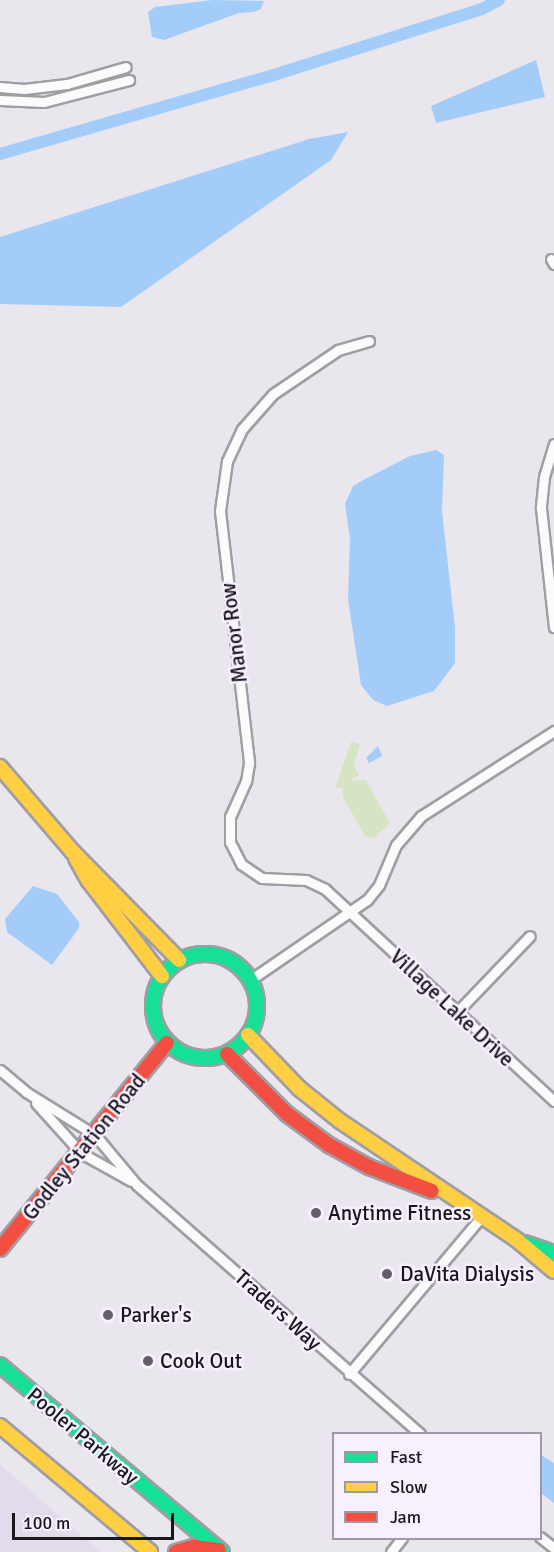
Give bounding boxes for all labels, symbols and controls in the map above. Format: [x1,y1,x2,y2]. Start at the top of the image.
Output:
street label: Manor Row [215,582,253,684]
street label: Village Lake Drive [385,944,519,1072]
street label: Godley Station Road [17,1069,151,1225]
place label: Anytime Fitness [328,1200,471,1226]
marker: Anytime Fitness [309,1206,323,1220]
place label: DaVita Dialysis [400,1261,534,1287]
street label: Traders Way [229,1265,327,1355]
marker: DaVita Dialysis [378,1265,396,1283]
place label: Parker's [120,1302,192,1328]
marker: Parker's [101,1308,115,1322]
place label: Cook Out [160,1348,242,1374]
marker: Cook Out [141,1354,155,1368]
street label: Pooler Parkway [22,1382,144,1490]
legend [332,1432,542,1540]
text: Fast [390,1446,422,1468]
text: Slow [390,1476,427,1498]
scale bar [15,1501,177,1539]
text: Jam [390,1506,421,1528]
text: 100 m [23,1512,70,1534]

